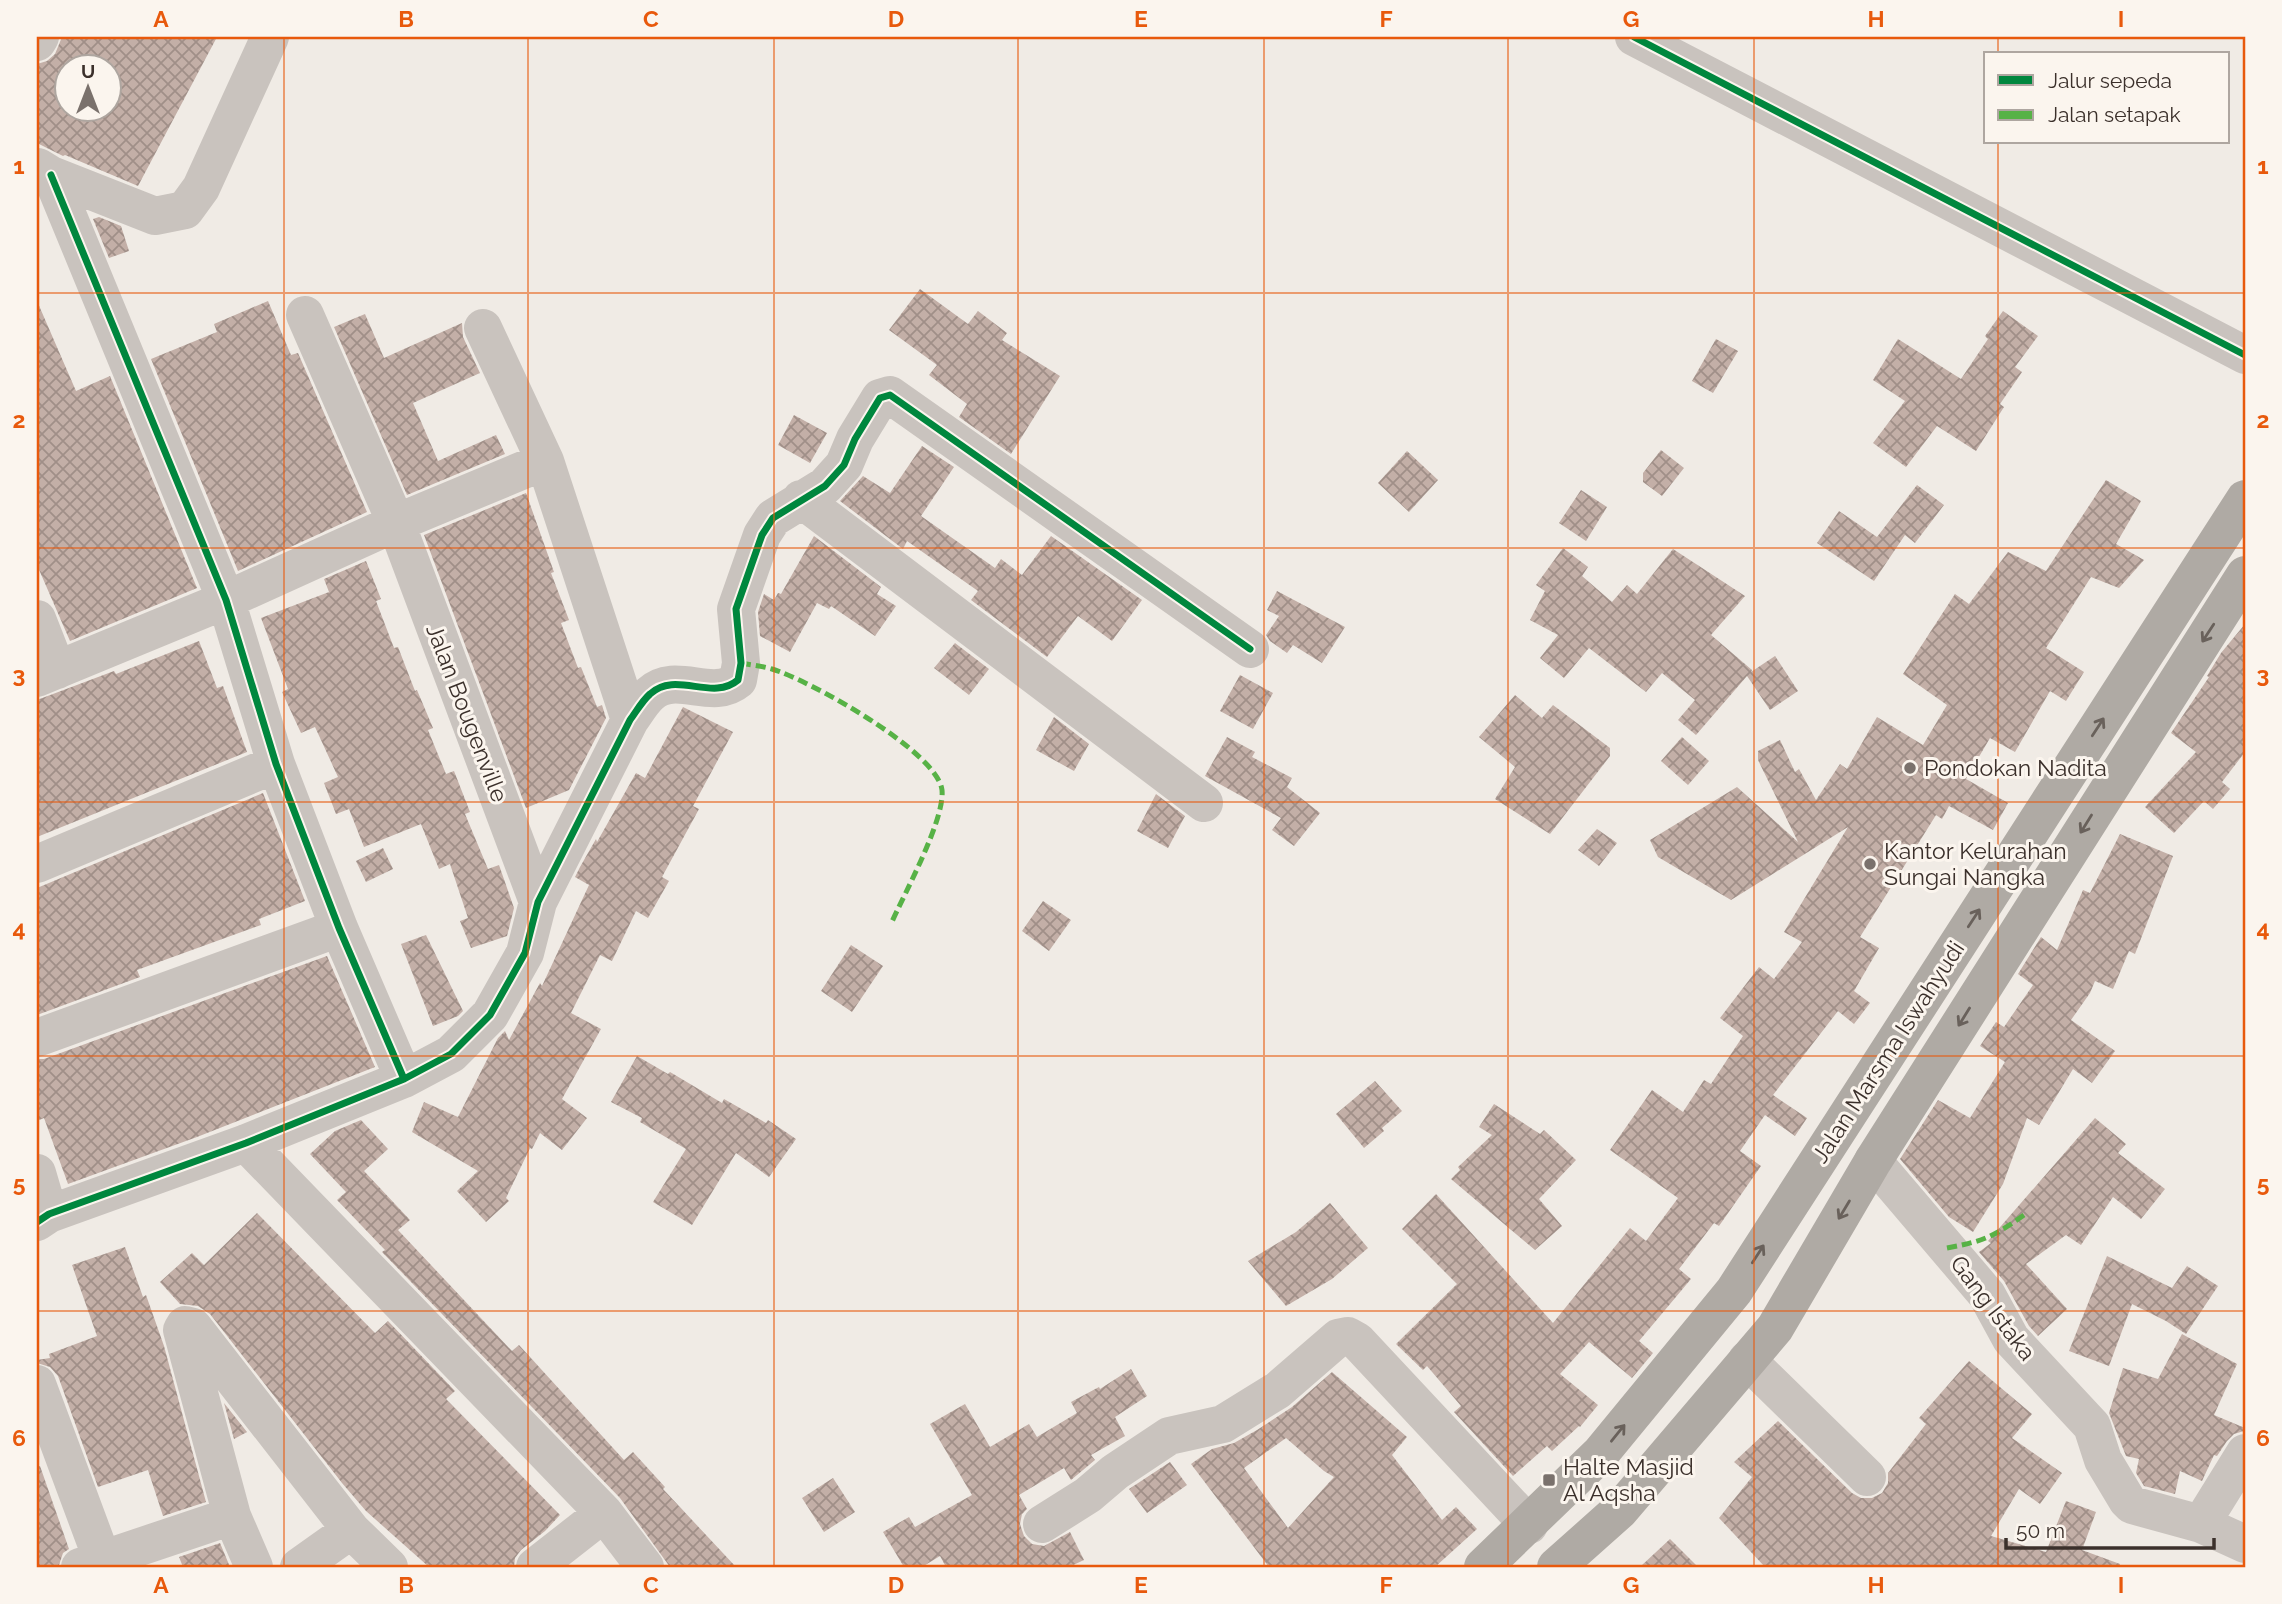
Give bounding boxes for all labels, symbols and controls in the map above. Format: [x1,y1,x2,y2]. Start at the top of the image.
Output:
text: A [153,5,169,32]
text: B [398,5,414,32]
text: C [643,5,659,32]
text: D [888,5,904,32]
text: E [1134,5,1148,32]
text: F [1379,5,1393,32]
text: G [1623,5,1639,32]
text: H [1867,5,1885,32]
text: I [2118,5,2124,32]
north arrow [52,52,122,122]
legend [1984,52,2230,144]
text: U [81,60,95,82]
text: Jalur sepeda [2048,68,2172,93]
text: Jalan setapak [2048,102,2181,127]
text: 1 [13,152,25,179]
text: 1 [2257,152,2269,179]
text: 2 [13,406,25,433]
text: 2 [2257,406,2269,433]
street label: Jalan Bougenville [421,620,514,806]
one-way arrow [2201,622,2215,642]
text: 3 [13,661,25,688]
text: 3 [2257,661,2269,688]
one-way arrow [2091,718,2105,738]
place label: Pondokan Nadita [1924,754,2107,781]
marker: Pondokan Nadita [1902,760,1918,776]
one-way arrow [2078,814,2092,834]
place label: Kantor Kelurahan Sungai Nangka [1884,837,2067,890]
marker: Kantor Kelurahan Sungai Nangka [1862,856,1878,872]
one-way arrow [1968,909,1982,929]
text: 4 [12,915,26,942]
text: 4 [2256,915,2270,942]
street label: Jalan Marsma Iswahyudi [1806,936,1969,1168]
one-way arrow [1957,1006,1971,1026]
text: 5 [13,1170,26,1197]
text: 5 [2257,1170,2270,1197]
one-way arrow [1837,1200,1851,1220]
one-way arrow [1751,1244,1765,1264]
street label: Gang Istaka [1945,1250,2042,1365]
text: 6 [12,1424,26,1451]
one-way arrow [1610,1424,1626,1442]
text: 6 [2256,1424,2270,1451]
place label: Halte Masjid Al Aqsha [1563,1453,1694,1506]
marker: Halte Masjid Al Aqsha [1541,1472,1557,1488]
scale bar [2006,1506,2214,1550]
text: 50 m [2016,1518,2065,1543]
text: A [153,1571,169,1598]
text: B [398,1571,414,1598]
text: C [643,1571,659,1598]
text: D [888,1571,904,1598]
text: E [1134,1571,1148,1598]
text: F [1379,1571,1393,1598]
text: G [1623,1571,1639,1598]
text: H [1867,1571,1885,1598]
text: I [2118,1571,2124,1598]

